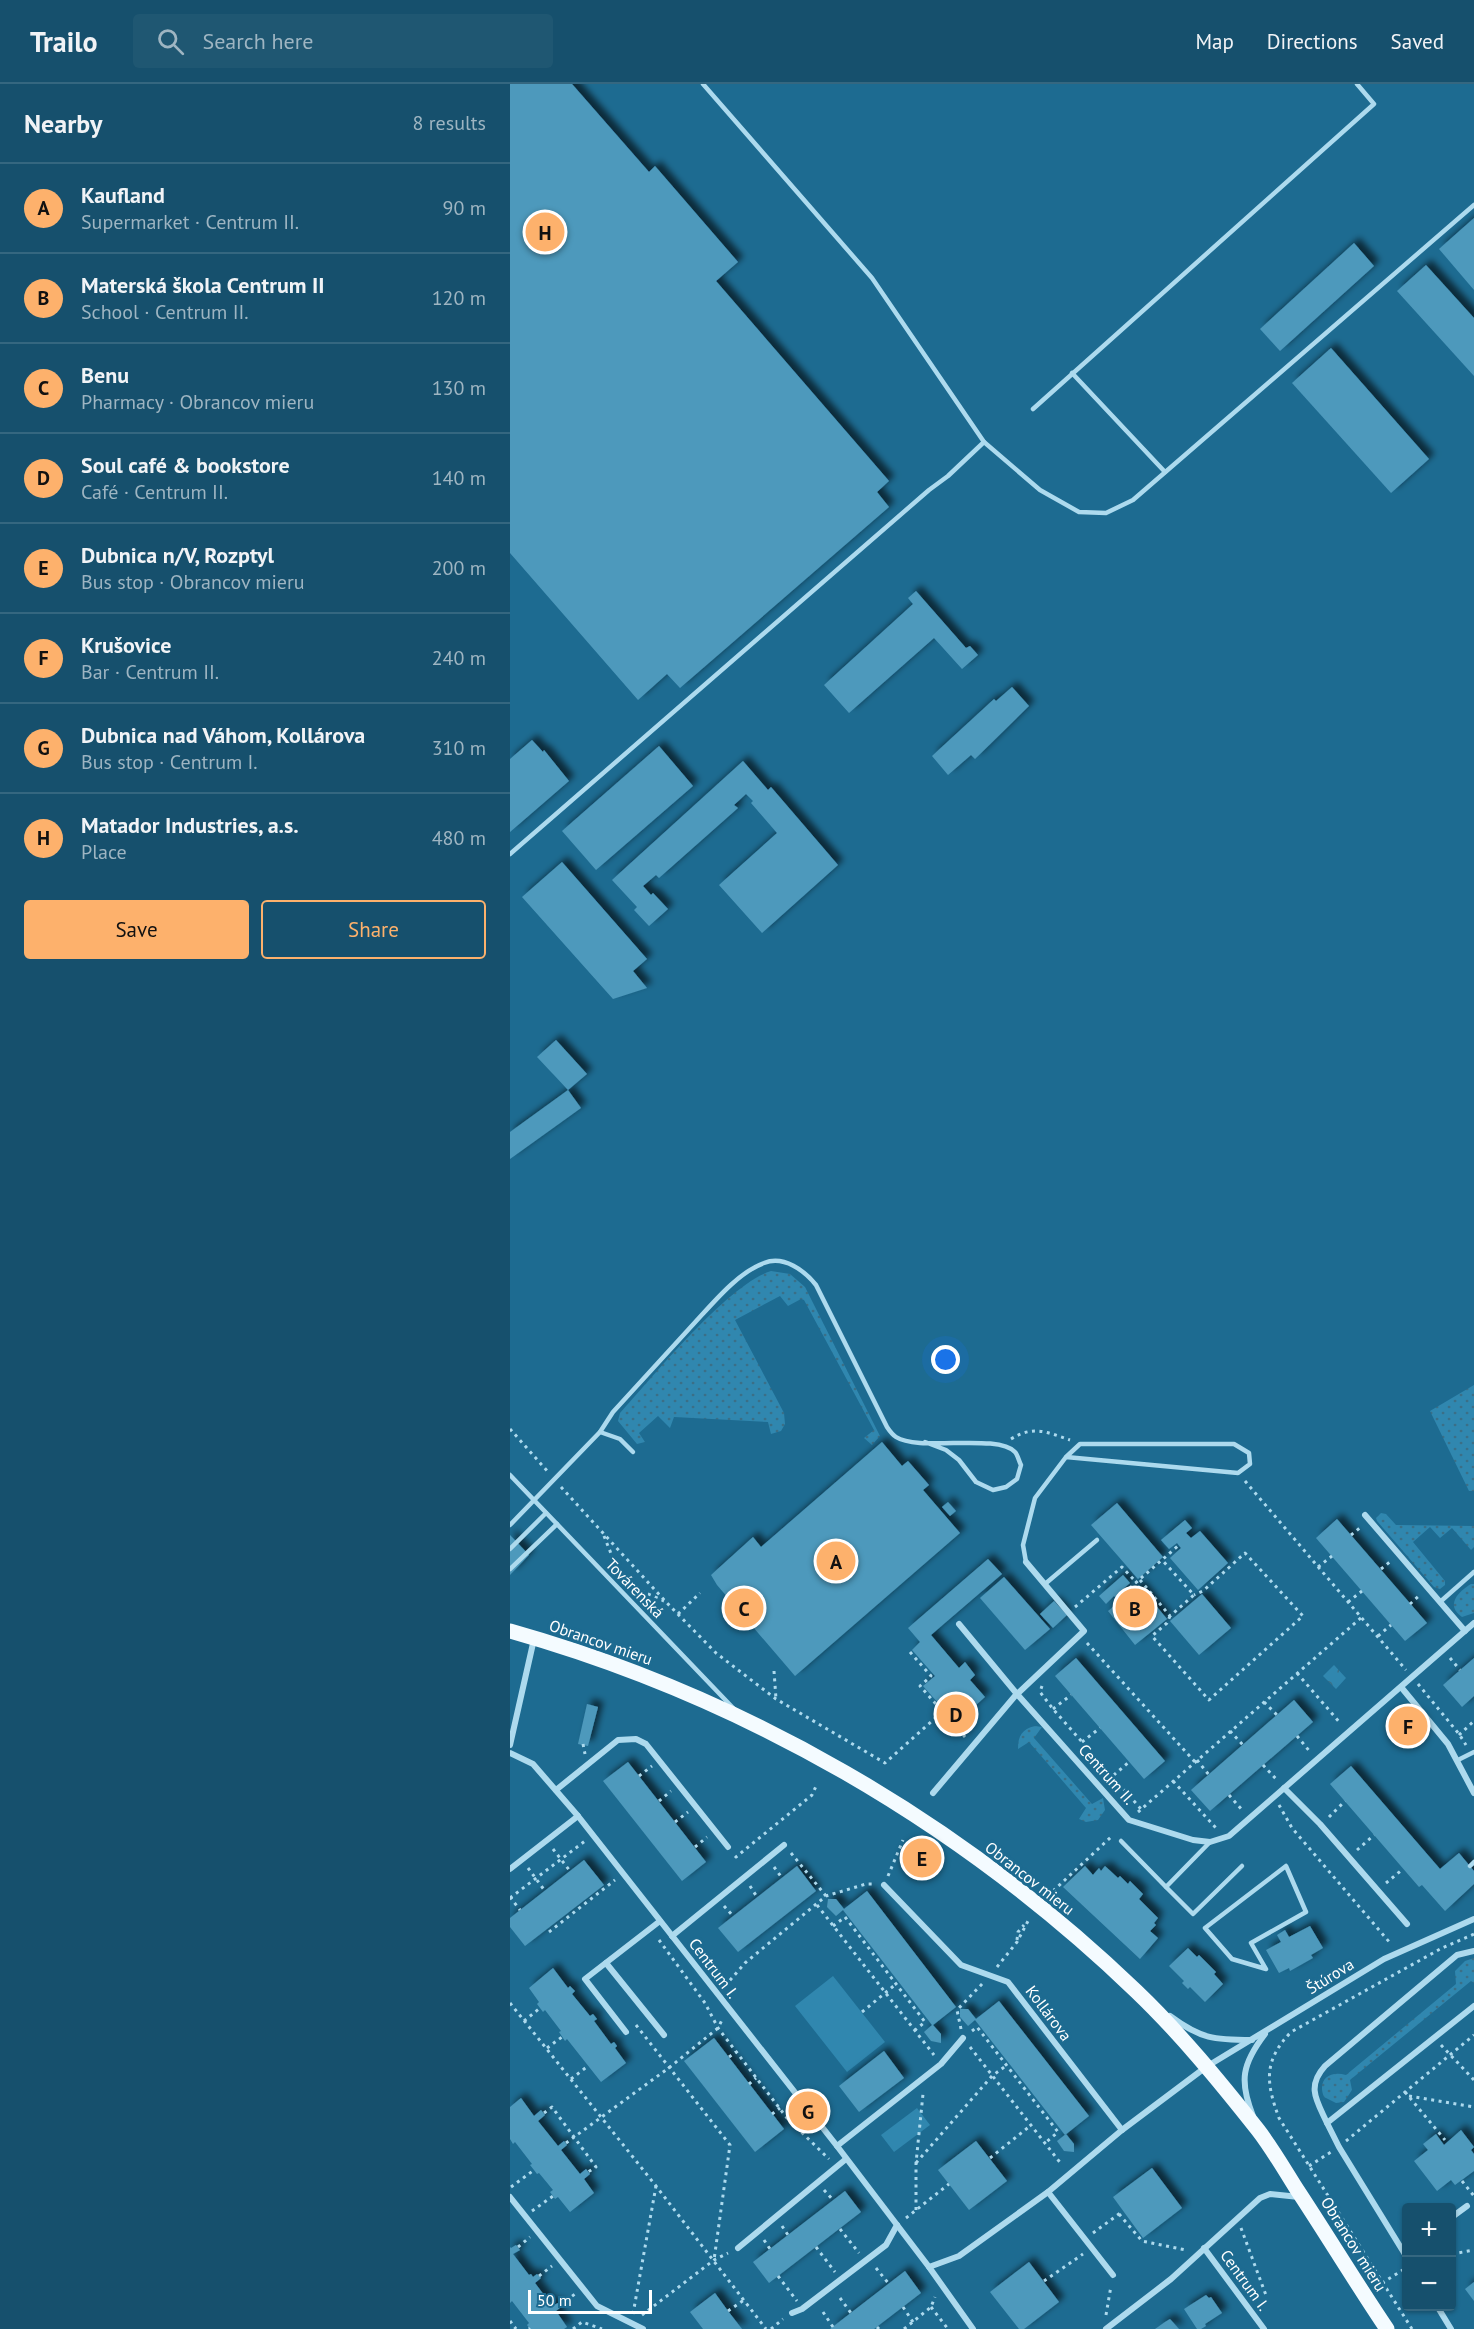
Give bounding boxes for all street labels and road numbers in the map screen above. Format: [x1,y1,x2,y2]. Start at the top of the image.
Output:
street label: Továrenská [602,1554,668,1622]
street label: Obrancov mieru [547,1615,655,1669]
street label: Centrum II. [1074,1739,1140,1809]
street label: Obrancov mieru [981,1837,1079,1919]
street label: Centrum I. [685,1934,743,2002]
street label: Štúrova [1303,1954,1357,1998]
street label: Kollárova [1022,1981,1076,2045]
street label: Obrancov mieru [1317,2193,1391,2295]
street label: Centrum I. [1216,2246,1274,2314]

